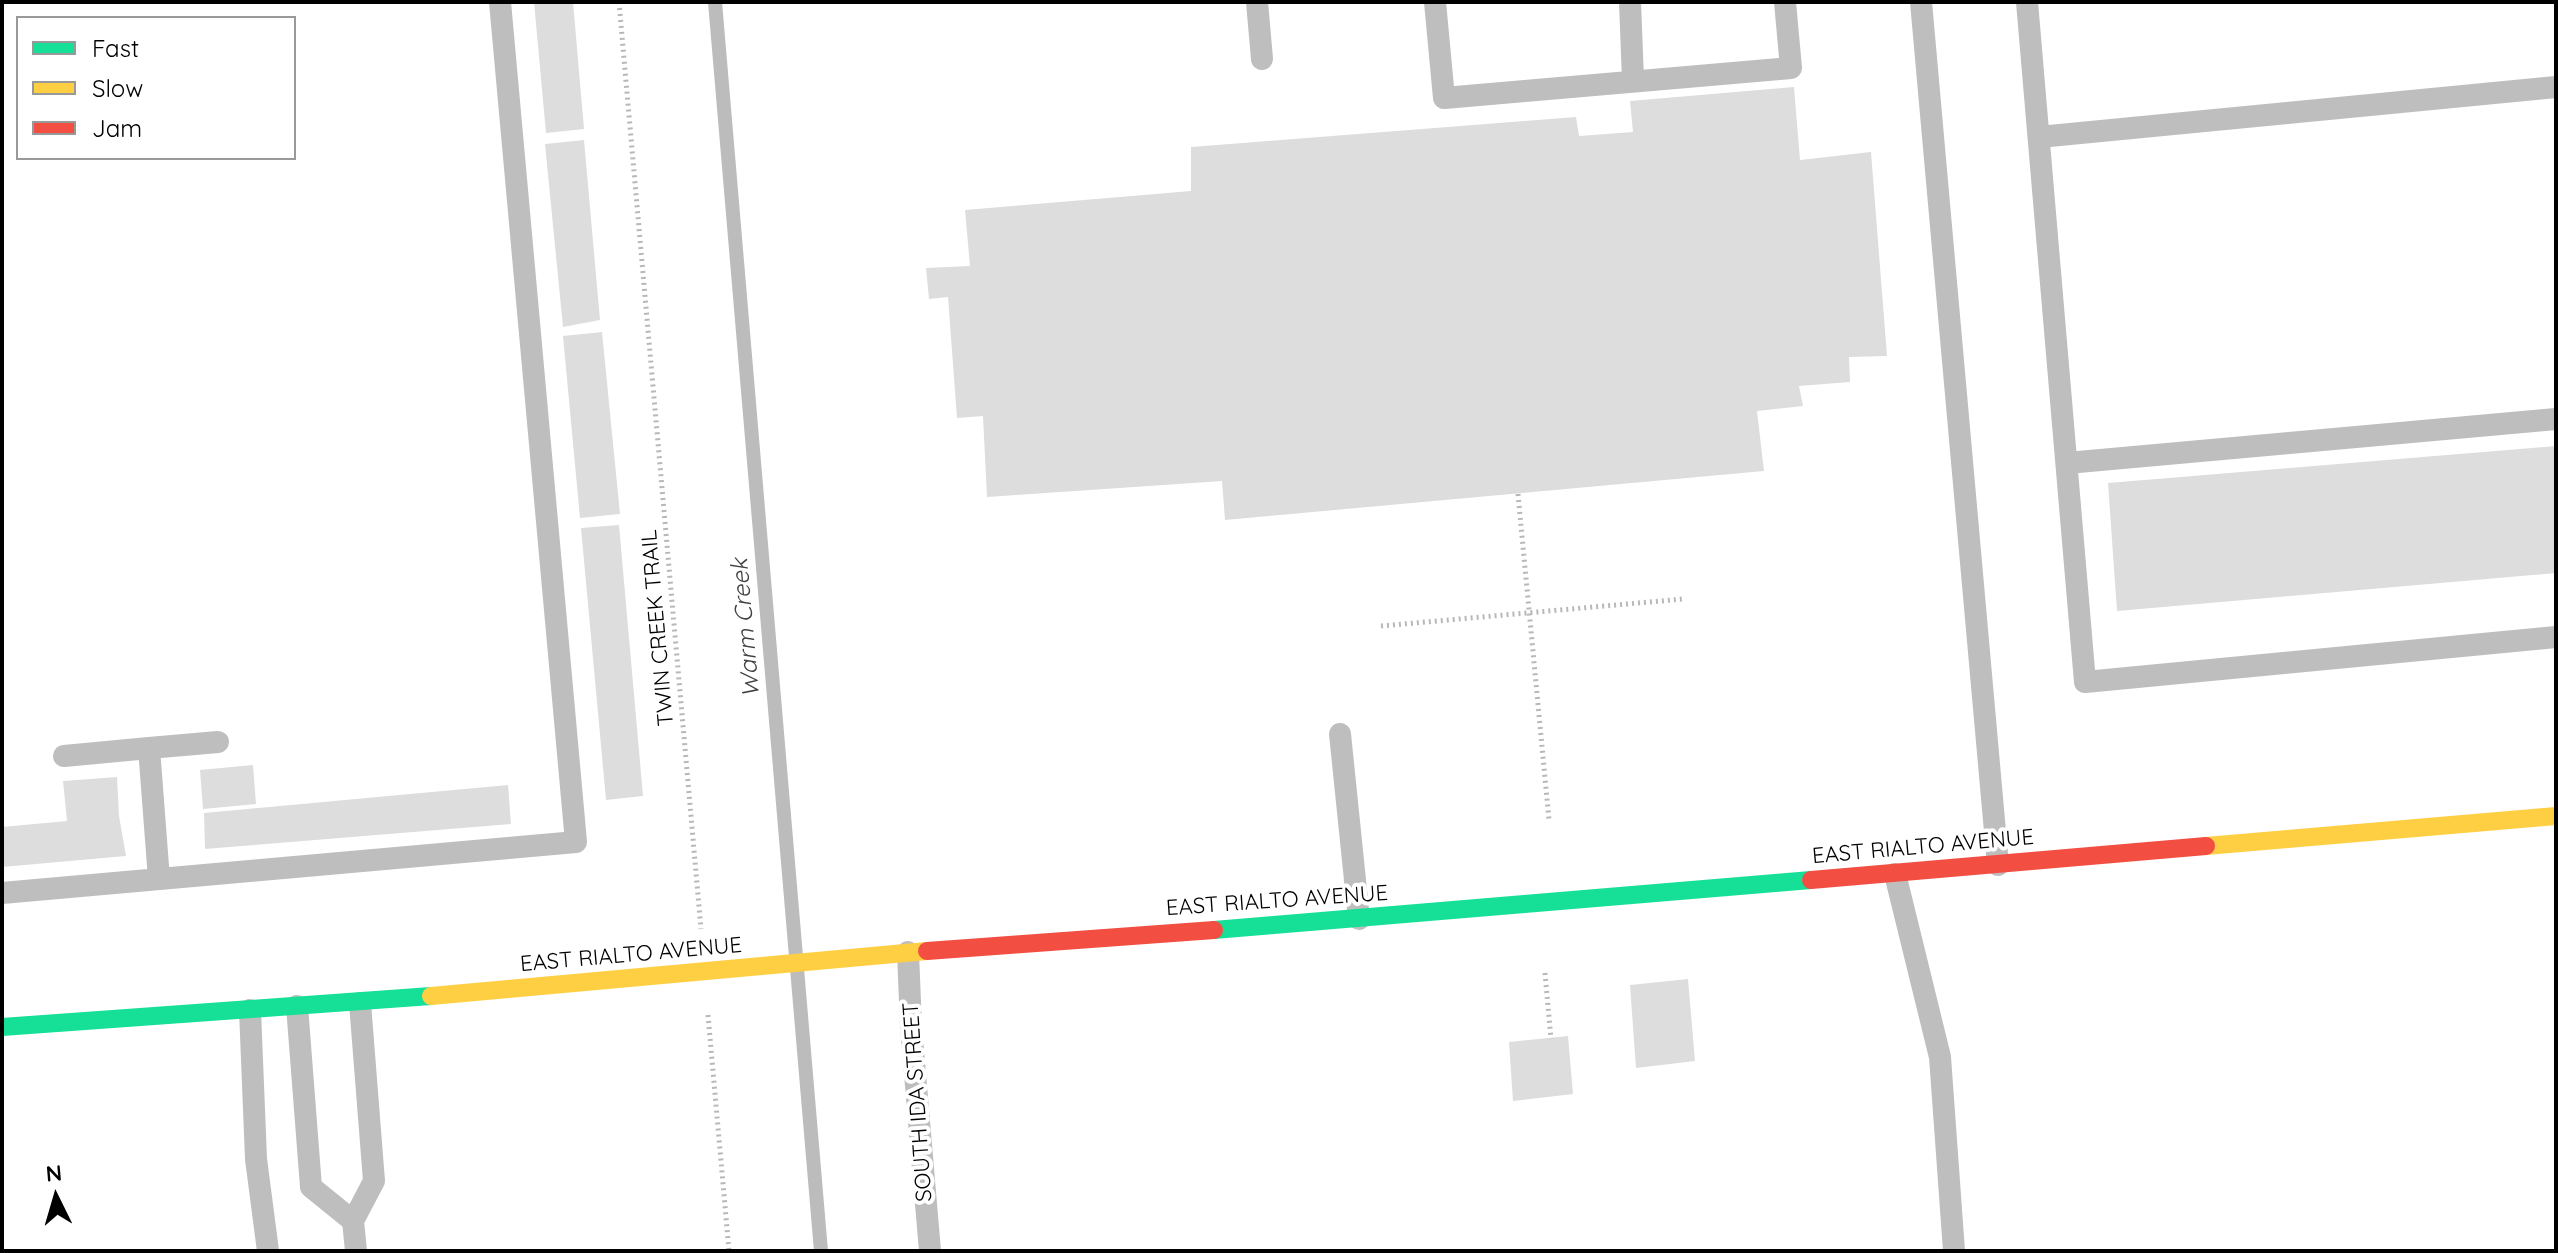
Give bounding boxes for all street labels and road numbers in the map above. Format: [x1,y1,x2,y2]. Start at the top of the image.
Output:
street label: TWIN CREEK TRAIL [636,529,680,727]
street label: EAST RIALTO AVENUE [1811,824,2035,870]
street label: EAST RIALTO AVENUE [1165,880,1389,922]
street label: EAST RIALTO AVENUE [519,932,743,978]
street label: SOUTH IDA STREET [898,1001,938,1203]

